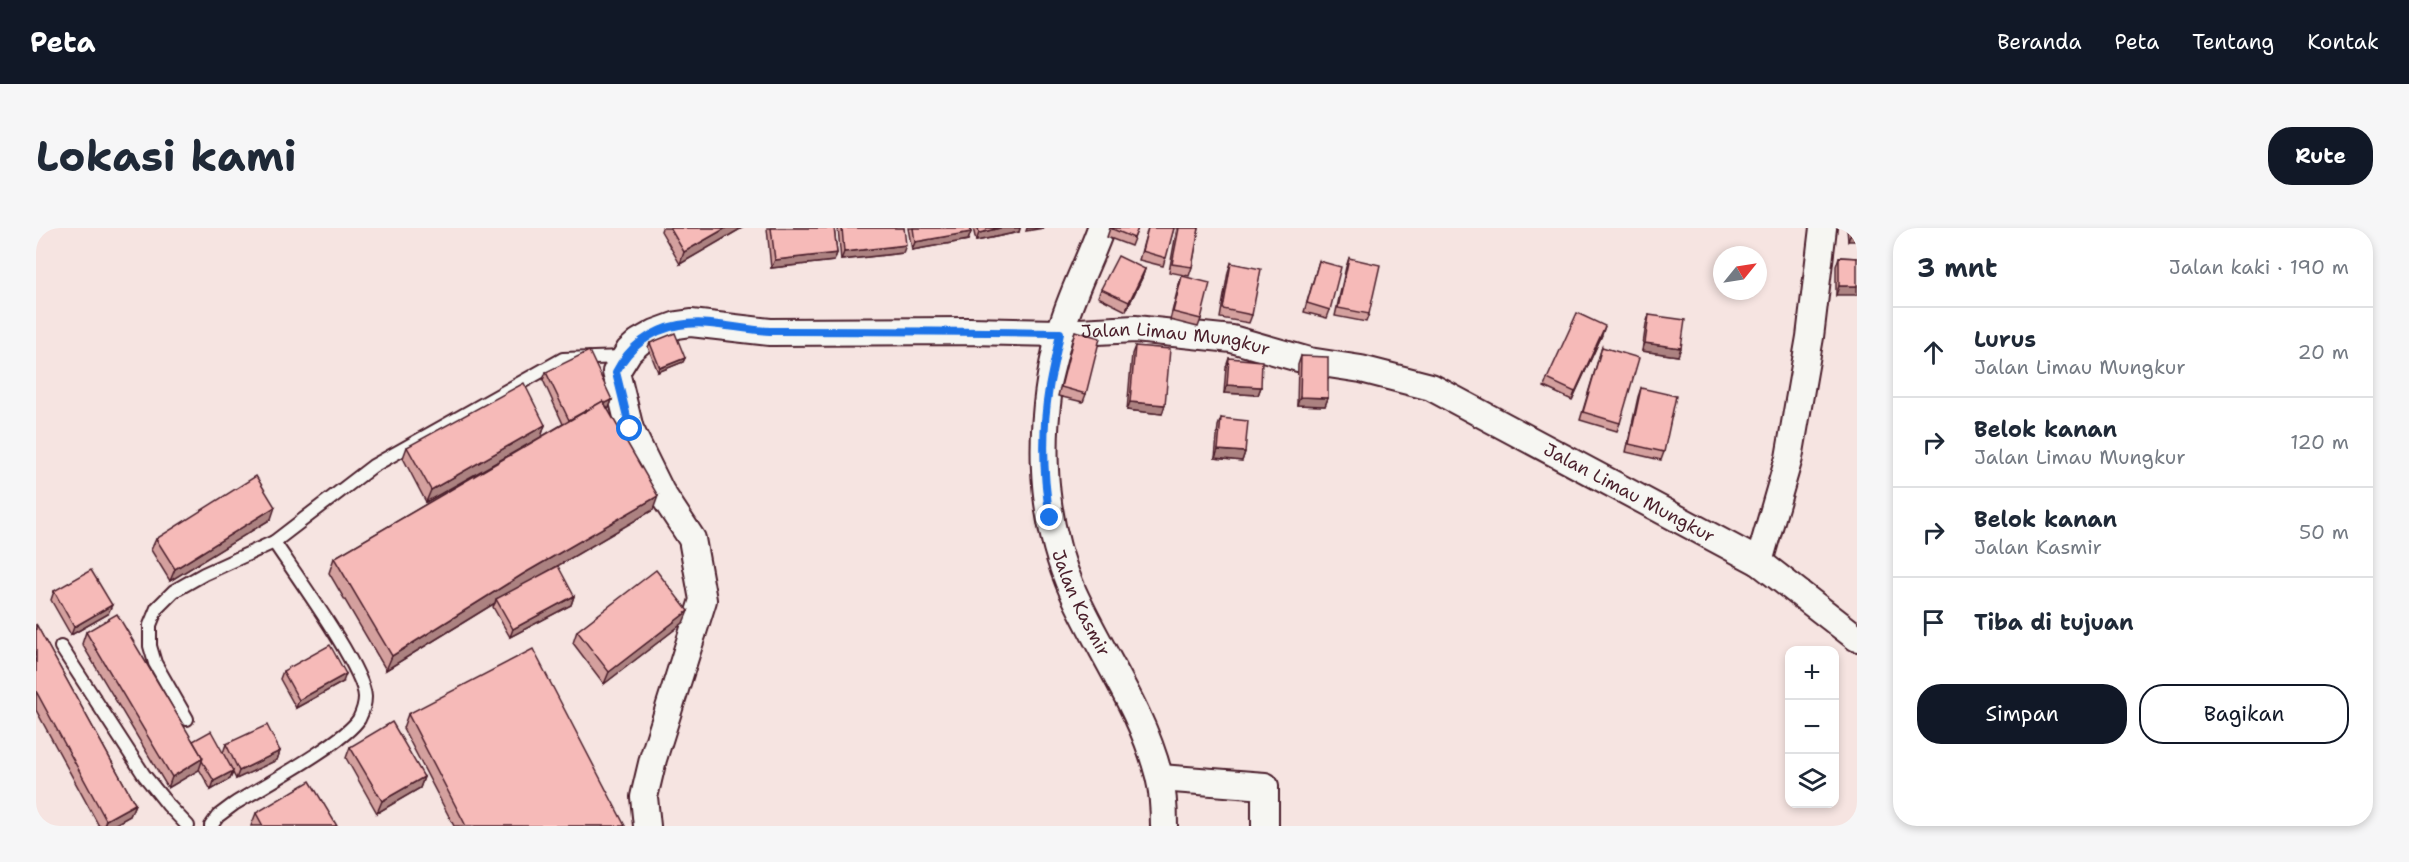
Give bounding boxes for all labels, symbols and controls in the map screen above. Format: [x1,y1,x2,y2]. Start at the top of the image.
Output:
text: Peta [30,23,96,61]
text: Beranda [1997,28,2082,56]
text: Peta [2115,28,2159,56]
text: Tentang [2192,28,2274,56]
text: Kontak [2307,28,2379,56]
button: Rute [2268,127,2373,185]
text: Lokasi kami [36,128,297,184]
north arrow [1713,246,1767,300]
text: 3 mnt [1917,250,1997,285]
text: Jalan kaki · 190 m [2169,254,2349,280]
street label: Jalan Limau Mungkur [1080,317,1273,361]
text: Lurus [1974,325,2036,354]
icon: ahead [1917,336,1950,369]
text: 20 m [2298,339,2349,365]
text: Jalan Limau Mungkur [1974,354,2186,380]
route start [616,415,642,441]
text: Belok kanan [1974,415,2117,444]
icon: right [1917,426,1950,459]
text: 120 m [2290,429,2349,455]
street label: Jalan Limau Mungkur [1540,437,1719,548]
text: Jalan Limau Mungkur [1974,444,2186,470]
route end [1036,504,1062,530]
text: Belok kanan [1974,505,2117,534]
icon: right [1917,516,1950,549]
text: 50 m [2299,519,2349,545]
text: Jalan Kasmir [1974,534,2102,560]
street label: Jalan Kasmir [1046,547,1116,661]
icon: arrive [1917,606,1950,639]
text: Tiba di tujuan [1974,608,2134,637]
map controls [1785,646,1839,808]
button: + [1785,646,1839,700]
button: Simpan [1917,684,2127,744]
button: Bagikan [2139,684,2349,744]
button: − [1785,700,1839,754]
button: layers [1785,754,1839,808]

